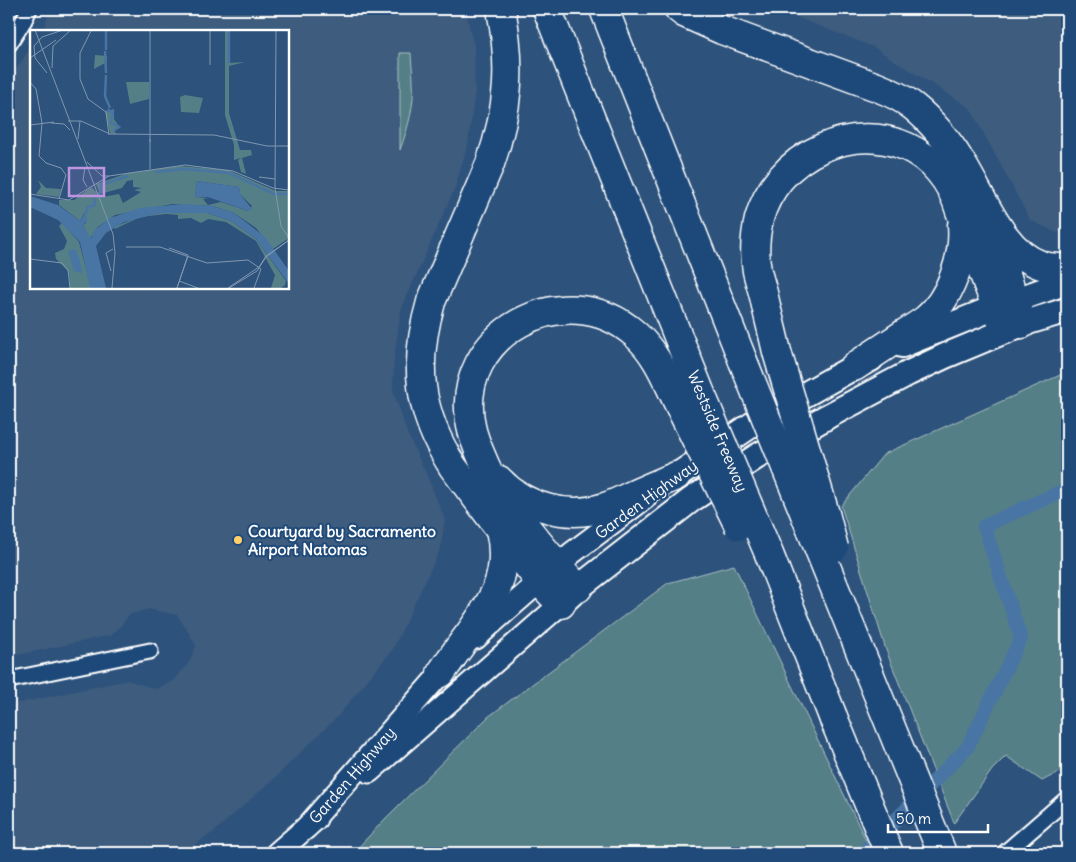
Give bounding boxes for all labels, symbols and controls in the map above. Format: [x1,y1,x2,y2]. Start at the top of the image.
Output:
inset map [30,30,289,289]
street label: Westside Freeway [683,367,753,495]
street label: Garden Highway [591,455,701,543]
place label: Courtyard by Sacramento Airport Natomas [248,521,436,560]
marker: Courtyard by Sacramento Airport Natomas [232,534,244,546]
street label: Garden Highway [304,722,400,828]
scale bar [888,802,988,834]
text: 50 m [896,809,931,828]

